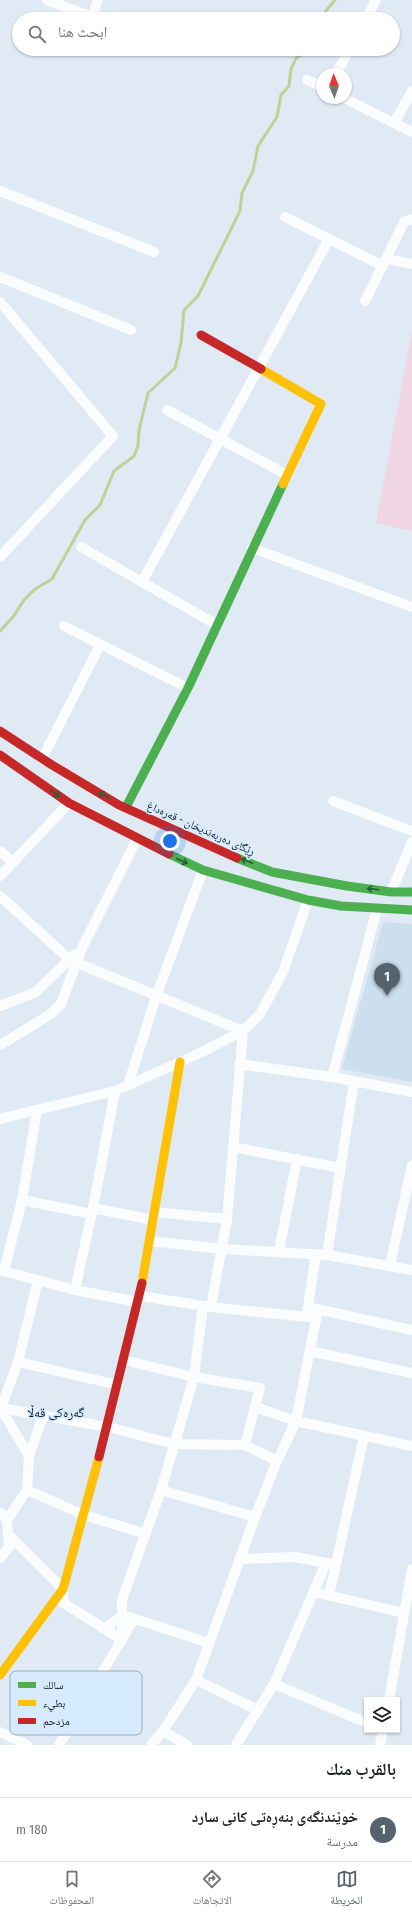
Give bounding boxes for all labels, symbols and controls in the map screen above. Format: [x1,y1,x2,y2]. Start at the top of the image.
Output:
search box [12,12,400,56]
icon: search [26,23,48,45]
text: ابحث هنا [58,23,107,41]
north arrow [316,68,352,104]
one-way arrow [49,789,60,797]
one-way arrow [98,791,110,799]
street label: ڕێگای دەربەندیخان - قەرەداغ [144,799,257,860]
your location [160,831,180,851]
one-way arrow [241,857,253,865]
one-way arrow [175,858,187,865]
one-way arrow [367,885,380,893]
pin: 1 [374,963,400,996]
district label: گەرەکی قەڵا [27,1404,85,1421]
legend [10,1671,142,1735]
text: سالك [43,1679,63,1692]
text: بطيء [43,1697,65,1712]
map controls [364,1697,400,1733]
button: layers [364,1697,400,1733]
text: مزدحم [43,1715,70,1729]
text: بالقرب منك [326,1759,396,1780]
text: خوێندنگەی بنەڕەتی کانی سارد [192,1808,358,1826]
text: 180 m [16,1822,47,1837]
text: 1 [380,1822,386,1837]
text: مدرسة [326,1834,358,1849]
tab: المحفوظات [49,1868,94,1911]
tab: الاتجاهات [193,1868,232,1911]
tab: الخريطة [330,1868,363,1911]

